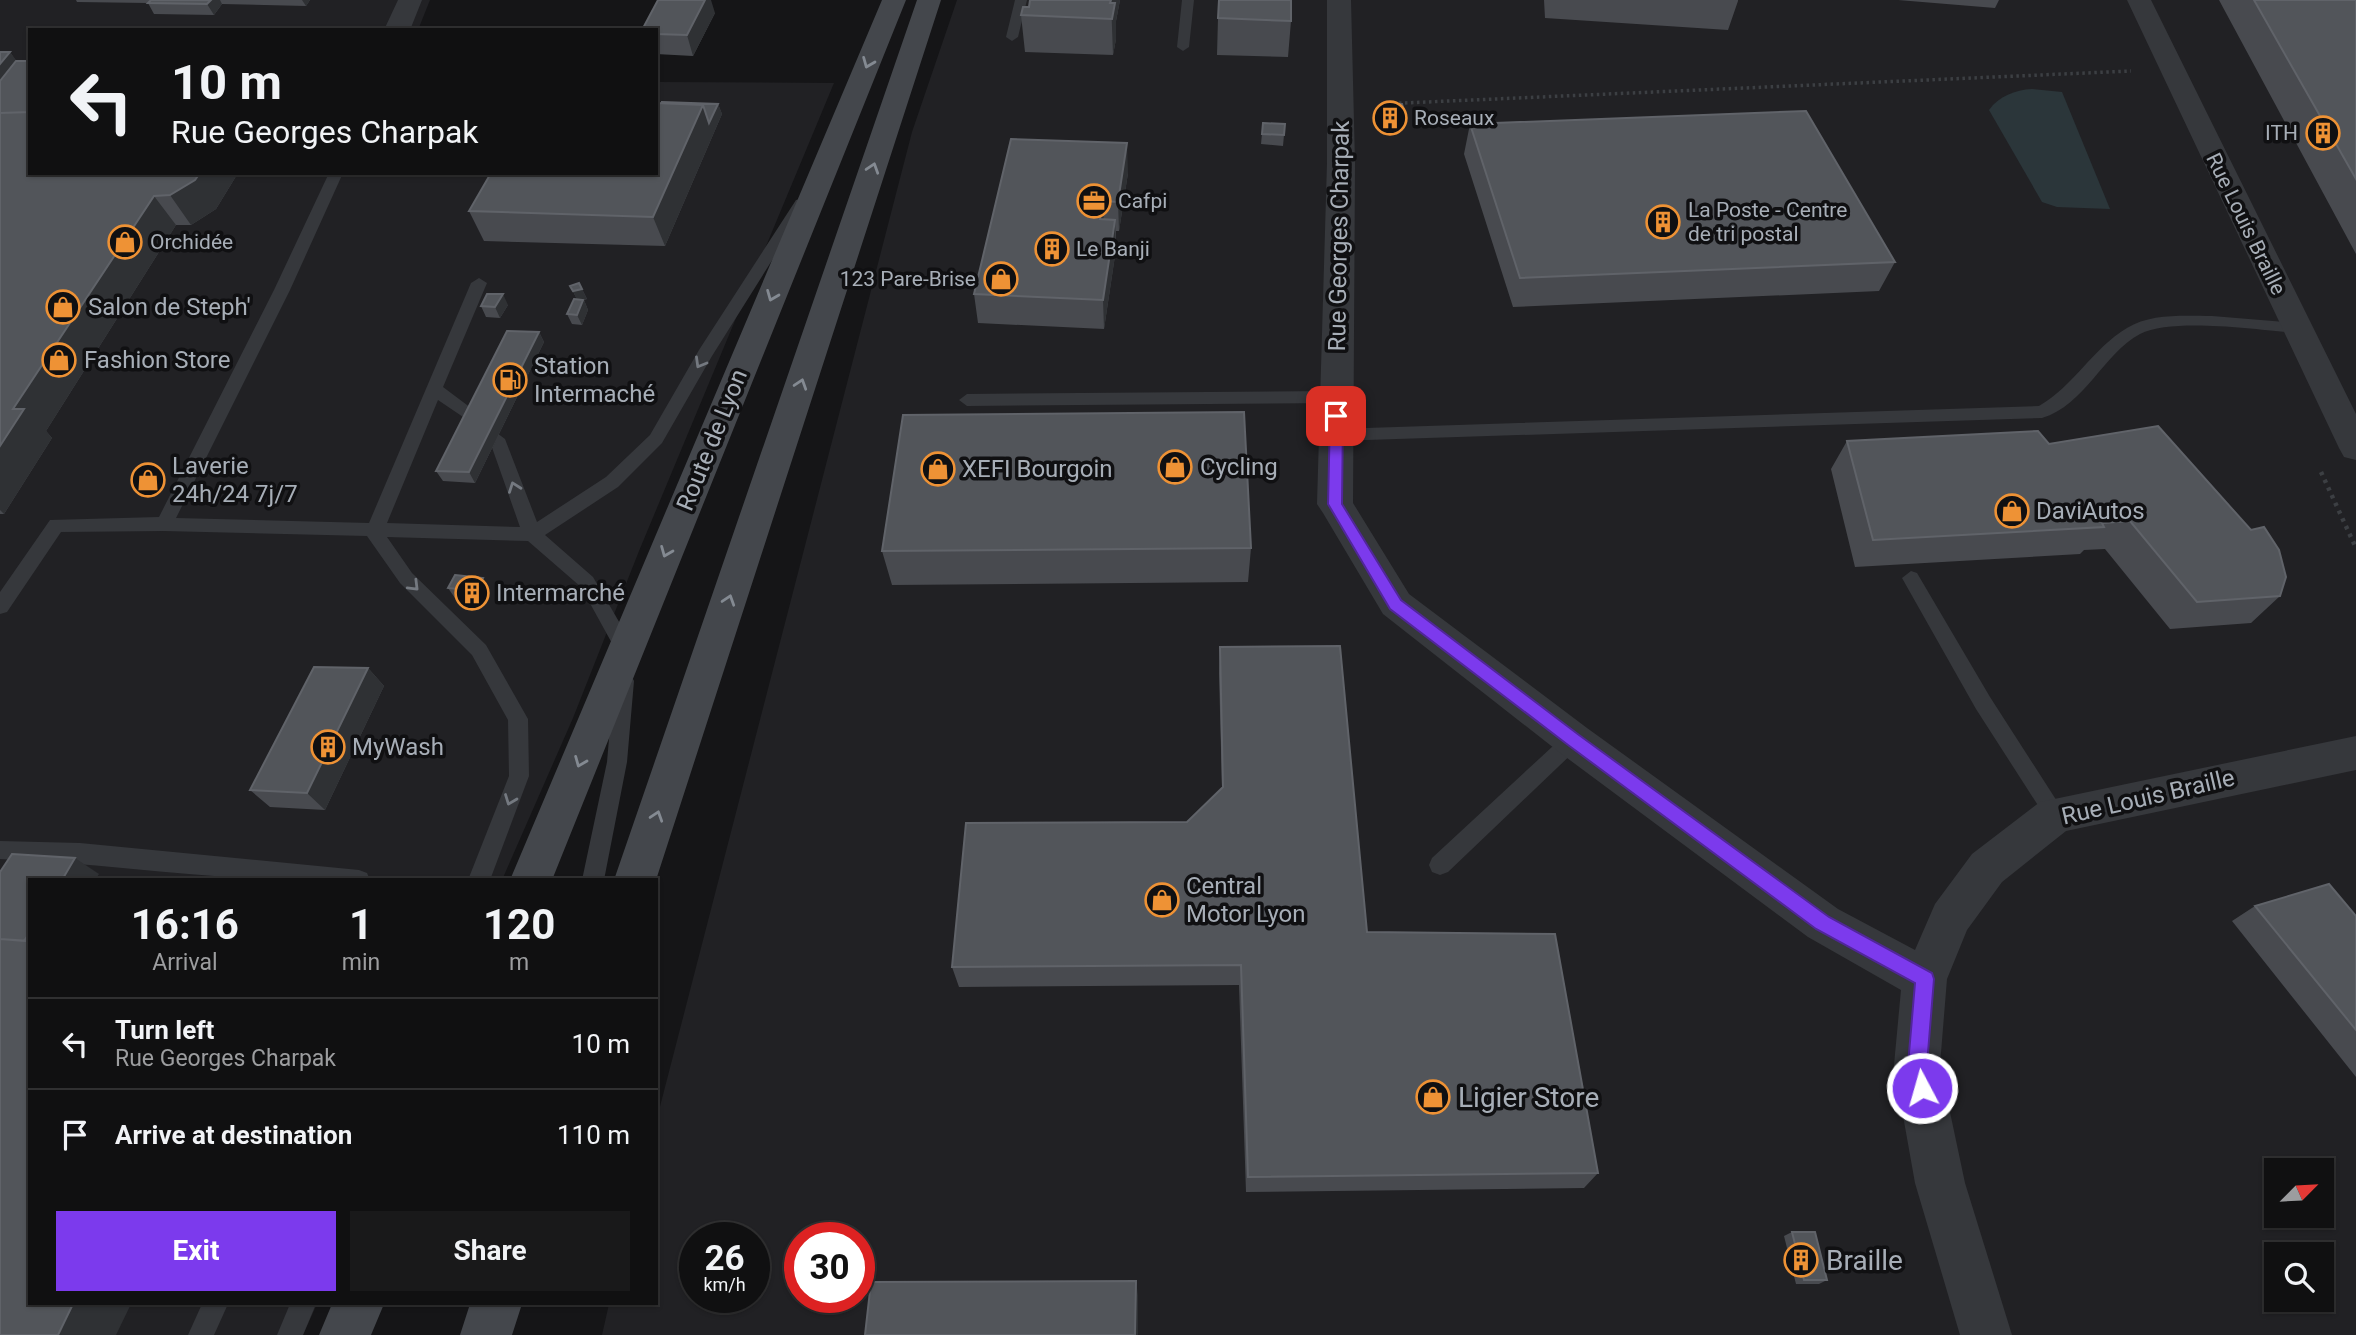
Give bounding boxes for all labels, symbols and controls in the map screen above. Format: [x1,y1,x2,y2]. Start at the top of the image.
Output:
text: 10 m [171,54,282,111]
icon: left [56,56,147,147]
one-way arrow [862,56,876,68]
building icon: Roseaux [1371,99,1409,137]
place label: Roseaux [1414,106,1494,130]
text: Rue Georges Charpak [171,113,479,151]
building icon: ITH [2304,114,2342,152]
street label: Rue Georges Charpak [1323,120,1355,352]
place label: ITH [2265,121,2298,145]
street label: Rue Louis Braille [2201,149,2291,299]
one-way arrow [865,162,879,175]
office icon: Cafpi [1075,182,1113,220]
place label: Cafpi [1118,189,1167,213]
place label: La Poste - Centre de tri postal [1688,198,1847,246]
building icon: La Poste - Centre de tri postal [1644,203,1682,241]
shop icon: Orchidée [106,223,144,261]
place label: Orchidée [150,230,233,254]
building icon: Le Banji [1033,230,1071,268]
place label: Le Banji [1076,237,1150,261]
shop icon: 123 Pare-Brise [982,260,1020,298]
place label: 123 Pare-Brise [840,267,976,291]
shop icon: Salon de Steph' [44,288,82,326]
one-way arrow [766,289,780,301]
place label: Salon de Steph' [88,293,251,321]
shop icon: Fashion Store [40,341,78,379]
place label: Fashion Store [84,346,230,374]
place label: Station Intermaché [534,352,655,408]
one-way arrow [695,356,708,369]
fuel station icon: Station Intermaché [491,361,529,399]
street label: Route de Lyon [671,365,753,515]
one-way arrow [793,378,807,391]
pin [1306,386,1366,446]
icon: arrive [1317,397,1355,435]
shop icon: Cycling [1156,448,1194,486]
shop icon: XEFI Bourgoin [919,450,957,488]
place label: Laverie 24h/24 7j/7 [172,452,298,508]
place label: Cycling [1200,453,1278,481]
place label: XEFI Bourgoin [962,455,1112,483]
shop icon: Laverie 24h/24 7j/7 [129,461,167,499]
one-way arrow [508,481,522,493]
shop icon: DaviAutos [1993,492,2031,530]
place label: DaviAutos [2036,497,2145,525]
one-way arrow [661,545,675,557]
building icon: Intermarché [453,574,491,612]
one-way arrow [406,578,419,591]
place label: Intermarché [496,579,625,607]
one-way arrow [721,594,735,606]
building icon: MyWash [309,728,347,766]
place label: MyWash [352,733,444,761]
one-way arrow [574,755,588,767]
street label: Rue Louis Braille [2059,763,2237,831]
one-way arrow [504,793,518,805]
one-way arrow [649,810,663,822]
place label: Central Motor Lyon [1186,872,1306,928]
shop icon: Central Motor Lyon [1143,881,1181,919]
text: 16:16 [131,900,239,949]
text: 1 [349,900,373,949]
text: 120 [483,900,555,949]
text: Arrival [152,949,218,976]
text: min [342,949,380,976]
text: m [509,949,529,976]
text: Turn left [115,1015,214,1045]
icon: left [56,1025,94,1063]
text: 10 m [572,1029,630,1059]
text: Rue Georges Charpak [115,1045,336,1072]
position arrow [1885,1051,1959,1125]
shop icon: Ligier Store [1414,1078,1452,1116]
place label: Ligier Store [1458,1081,1599,1114]
icon: arrive [56,1116,94,1154]
text: Arrive at destination [115,1120,352,1150]
text: 110 m [557,1120,630,1150]
north arrow [2264,1158,2334,1228]
map controls [2264,1158,2334,1312]
button: Exit [56,1211,336,1291]
button: Share [350,1211,630,1291]
speed limit sign: 30 [784,1222,875,1313]
text: 26 [704,1238,745,1279]
building icon: Braille [1782,1241,1820,1279]
button: search [2264,1242,2334,1312]
place label: Braille [1826,1244,1903,1277]
text: km/h [703,1274,746,1295]

